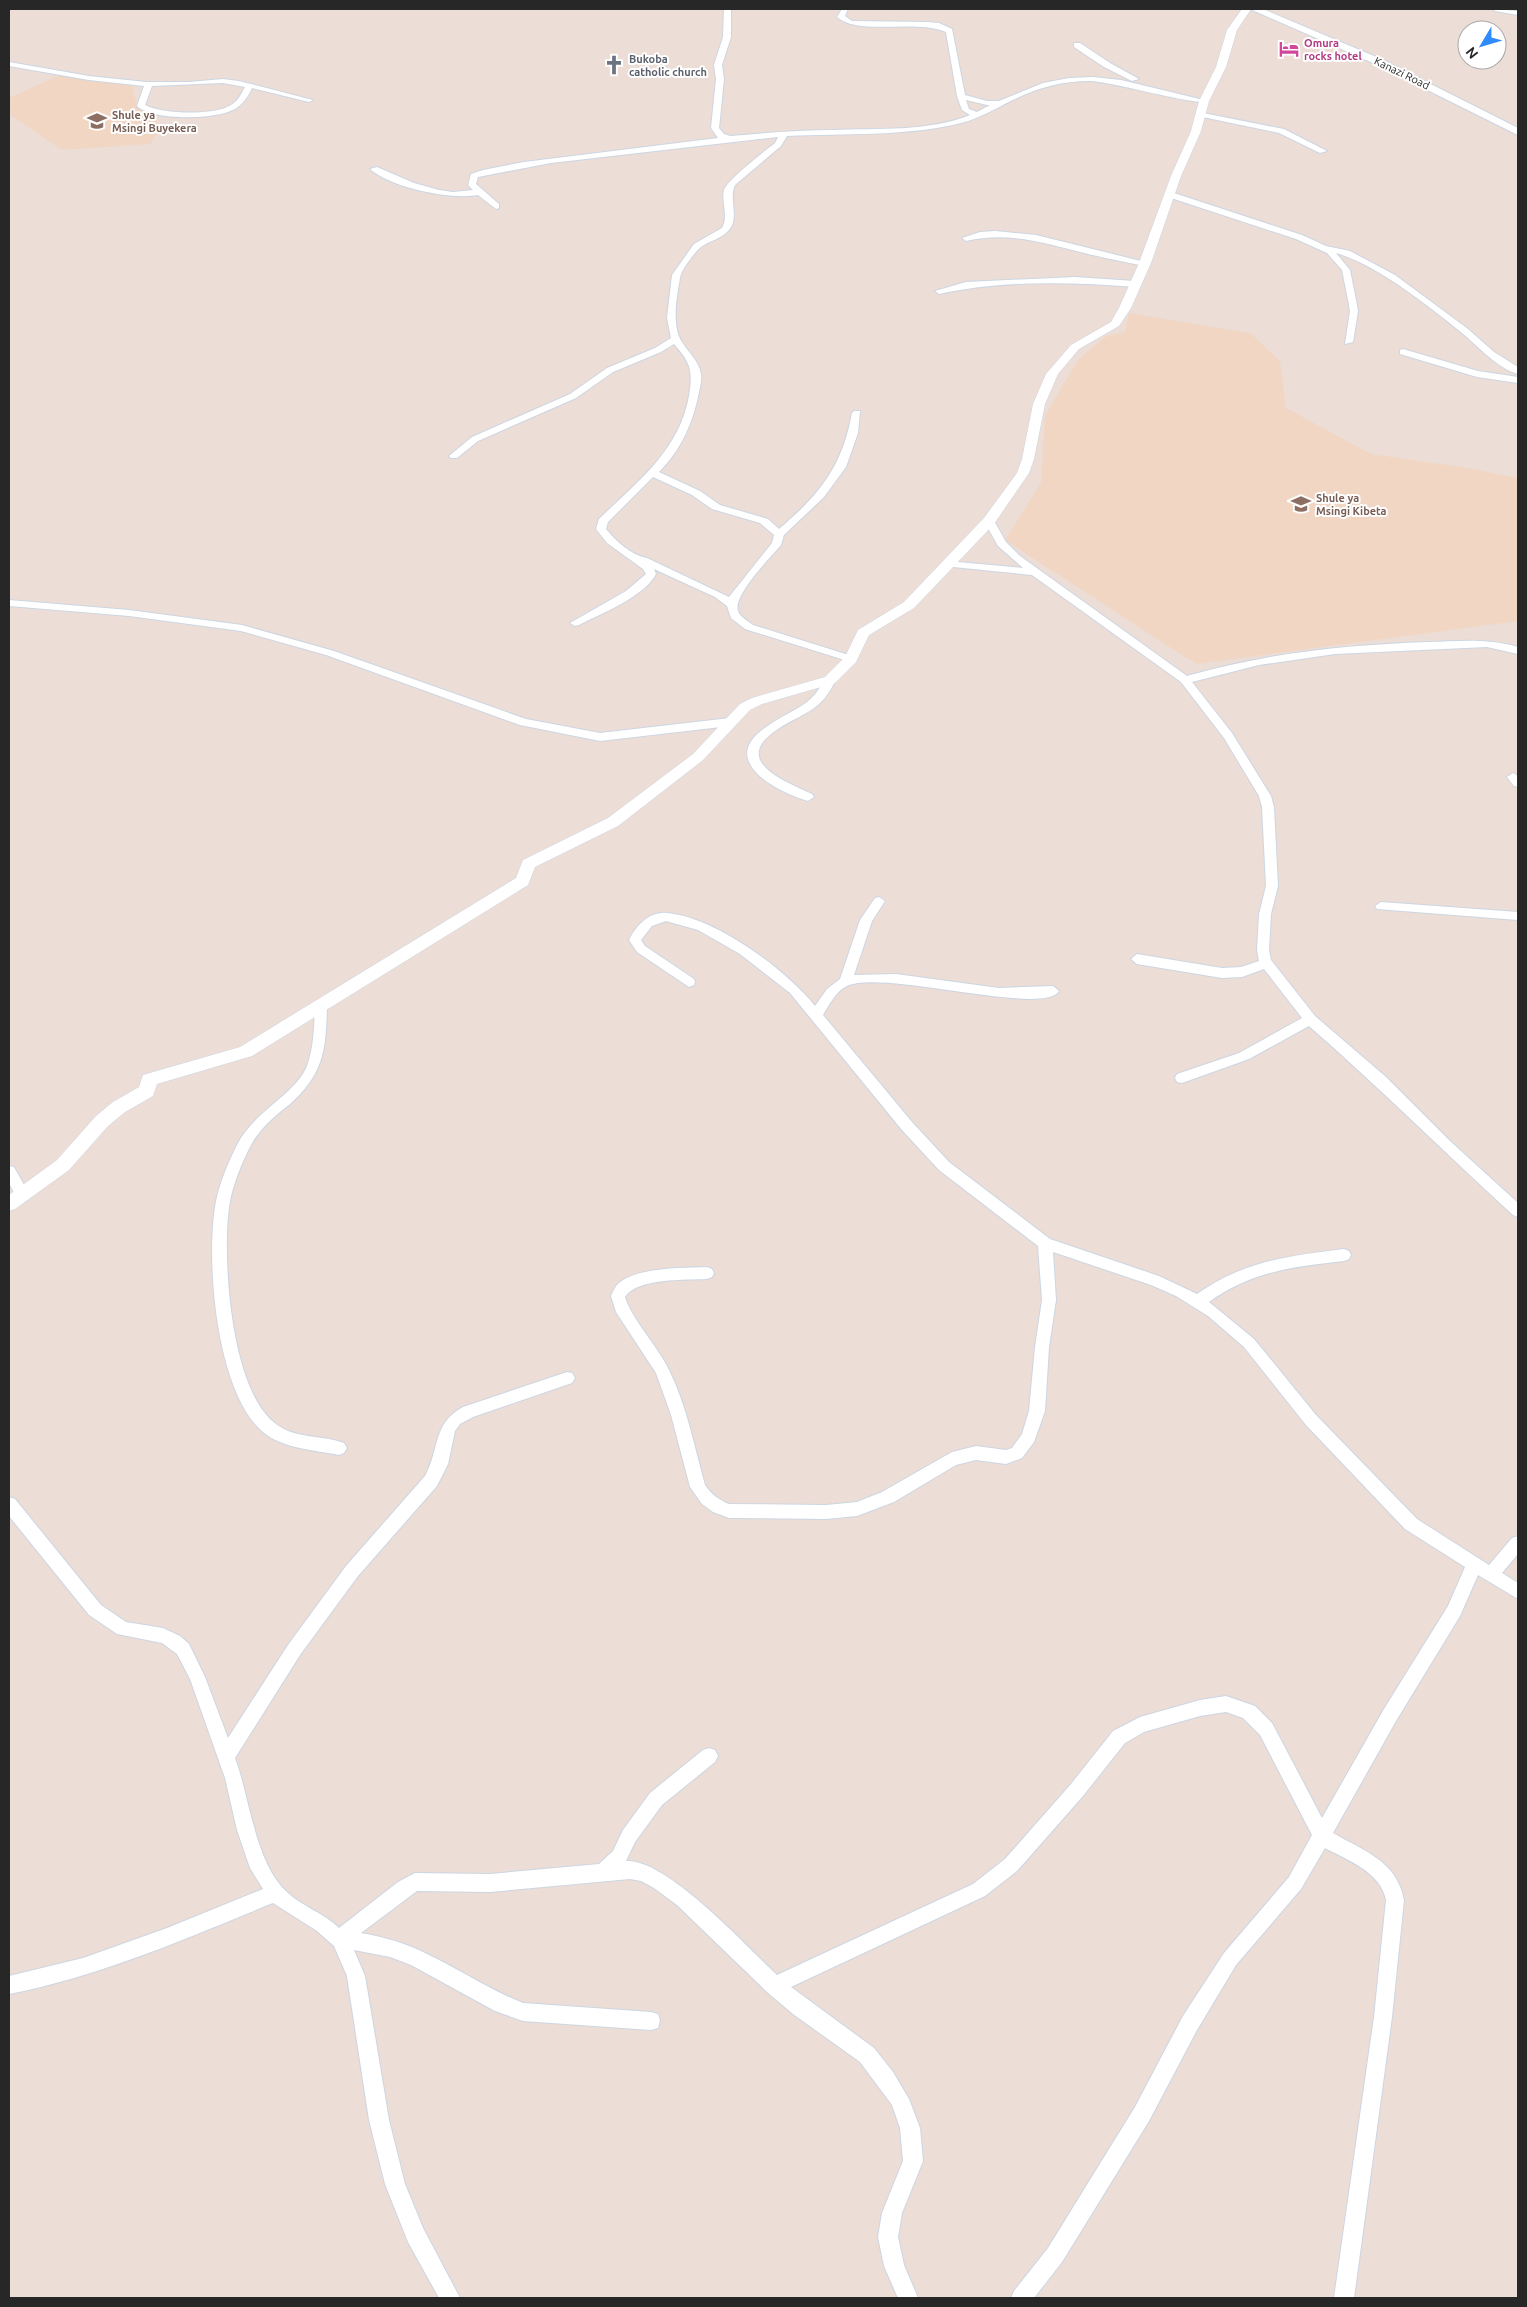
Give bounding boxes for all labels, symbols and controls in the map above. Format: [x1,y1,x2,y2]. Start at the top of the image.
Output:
north arrow [1457,20,1507,70]
place label: Omura rocks hotel [1304,37,1362,62]
hotel icon: Omura rocks hotel [1278,38,1300,60]
text: N [1462,44,1481,62]
place label: Bukoba catholic church [629,53,707,78]
church icon: Bukoba catholic church [603,54,625,76]
street label: Kanazi Road [1372,54,1432,92]
place label: Shule ya Msingi Buyekera [112,109,197,134]
school or university icon: Shule ya Msingi Buyekera [86,110,108,132]
place label: Shule ya Msingi Kibeta [1316,492,1387,517]
school or university icon: Shule ya Msingi Kibeta [1290,493,1312,515]

